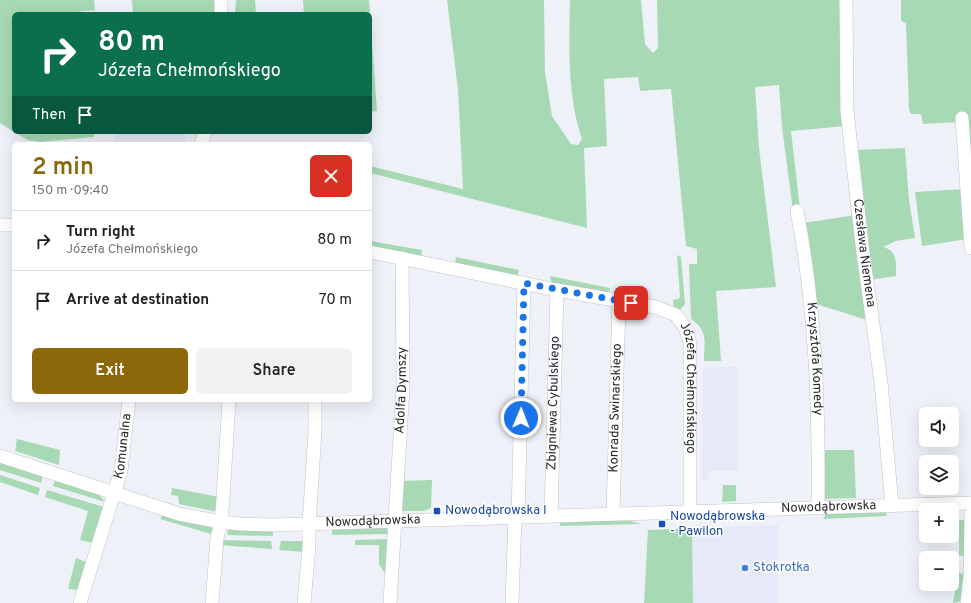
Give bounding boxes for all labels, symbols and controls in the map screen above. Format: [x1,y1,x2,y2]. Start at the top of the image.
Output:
text: 80 m [98,25,165,61]
icon: right [32,28,84,80]
text: Józefa Chełmońskiego [98,60,281,83]
icon: arrive [74,104,96,126]
text: Then [32,106,66,125]
text: 2 min [32,153,94,183]
button: close [310,155,352,197]
text: 150 m · 09:40 [32,183,109,199]
street label: Czesława Niemena [849,198,878,308]
text: Turn right [66,223,135,242]
icon: right [32,230,54,252]
text: 80 m [317,231,352,250]
text: Józefa Chełmońskiego [66,242,198,258]
pin [614,286,648,320]
icon: arrive [32,290,54,312]
text: Arrive at destination [66,291,209,310]
text: 70 m [319,291,352,310]
icon: arrive [620,292,642,314]
street label: Krzysztofa Komedy [802,302,825,416]
street label: Józefa Chełmońskiego [676,318,698,454]
street label: Zbigniewa Cybulskiego [544,336,564,470]
street label: Konrada Swinarskiego [606,343,626,473]
street label: Adolfa Dymszy [392,347,411,434]
button: Exit [32,348,188,394]
button: Share [196,348,352,394]
position arrow [500,397,542,439]
map controls [919,407,959,591]
button: sound [919,407,959,447]
street label: Komunalna [111,413,135,481]
button: layers [919,455,959,495]
street label: Nowodąbrowska [781,498,876,517]
place label: Nowodąbrowska I [445,503,547,519]
button: + [919,503,959,543]
marker: Nowodąbrowska I [432,506,442,516]
place label: Nowodąbrowska - Pawilon [670,509,765,540]
street label: Nowodąbrowska [325,512,421,531]
marker: Nowodąbrowska - Pawilon [657,519,667,529]
button: − [919,551,959,591]
place label: Stokrotka [753,560,810,576]
marker: Stokrotka [740,563,750,573]

